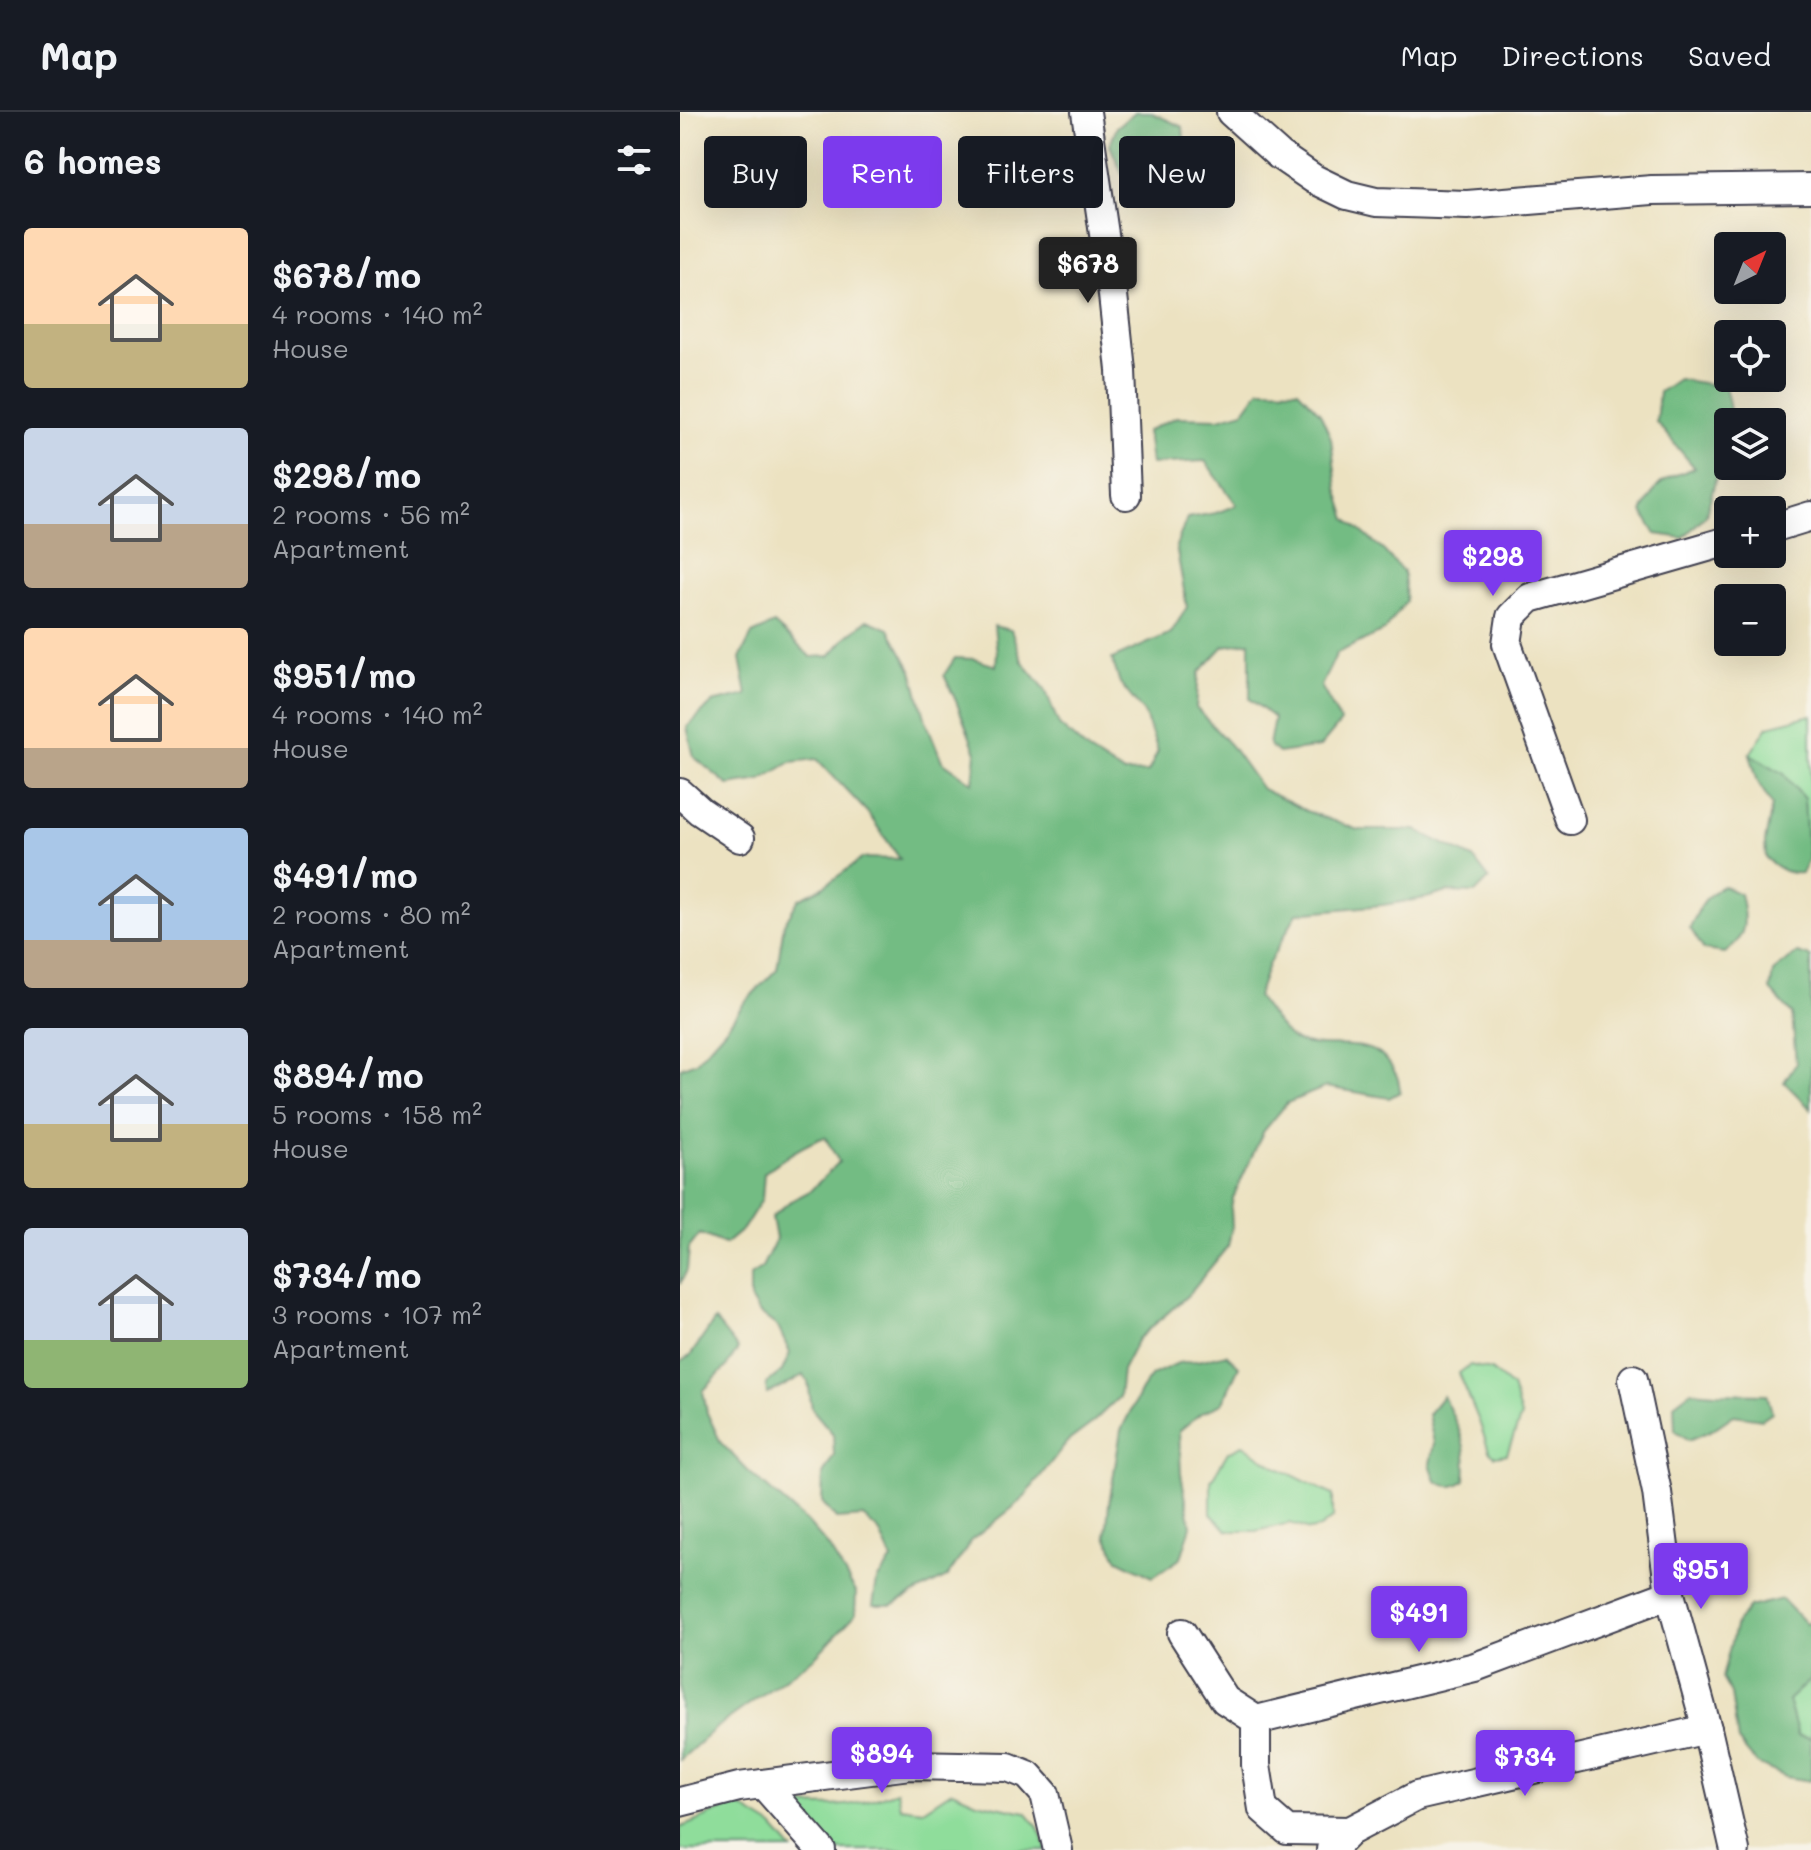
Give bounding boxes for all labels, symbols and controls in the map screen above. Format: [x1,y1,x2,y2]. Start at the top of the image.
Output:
text: Map [40,30,118,80]
text: Map [1401,37,1458,73]
text: Directions [1502,37,1644,73]
text: Saved [1688,37,1771,73]
chip: Buy [704,136,807,208]
chip: Rent [823,136,942,208]
chip: Filters [958,136,1103,208]
chip: New [1119,136,1235,208]
text: 6 homes [24,138,162,183]
icon: filters [612,138,656,182]
north arrow [1714,232,1786,304]
map controls [1714,232,1786,656]
pin: $678 [1041,237,1135,305]
text: $678 [1057,246,1119,280]
text: $678/mo [272,252,421,297]
icon: home [88,260,184,356]
text: 4 rooms · 140 m² [272,297,483,331]
button: locate [1714,320,1786,392]
text: House [272,331,349,365]
button: layers [1714,408,1786,480]
text: $298/mo [272,452,421,497]
icon: home [88,460,184,556]
button: + [1714,496,1786,568]
text: 2 rooms · 56 m² [272,497,470,531]
pin: $298 [1446,530,1540,598]
text: Apartment [272,531,409,565]
text: $298 [1462,539,1524,573]
button: − [1714,584,1786,656]
text: $951/mo [272,652,416,697]
icon: home [88,660,184,756]
text: 4 rooms · 140 m² [272,697,483,731]
text: House [272,731,349,765]
text: $491/mo [272,852,418,897]
icon: home [88,860,184,956]
text: 2 rooms · 80 m² [272,897,471,931]
text: Apartment [272,931,409,965]
text: $894/mo [272,1052,424,1097]
icon: home [88,1060,184,1156]
text: 5 rooms · 158 m² [272,1097,482,1131]
text: House [272,1131,349,1165]
text: $734/mo [272,1252,421,1297]
icon: home [88,1260,184,1356]
text: 3 rooms · 107 m² [272,1297,482,1331]
text: Apartment [272,1331,409,1365]
pin: $951 [1654,1543,1748,1611]
text: $951 [1672,1552,1730,1586]
pin: $491 [1372,1586,1466,1654]
text: $491 [1389,1595,1449,1629]
pin: $894 [835,1727,929,1795]
pin: $734 [1478,1730,1572,1798]
text: $894 [850,1736,914,1770]
text: $734 [1494,1739,1556,1773]

